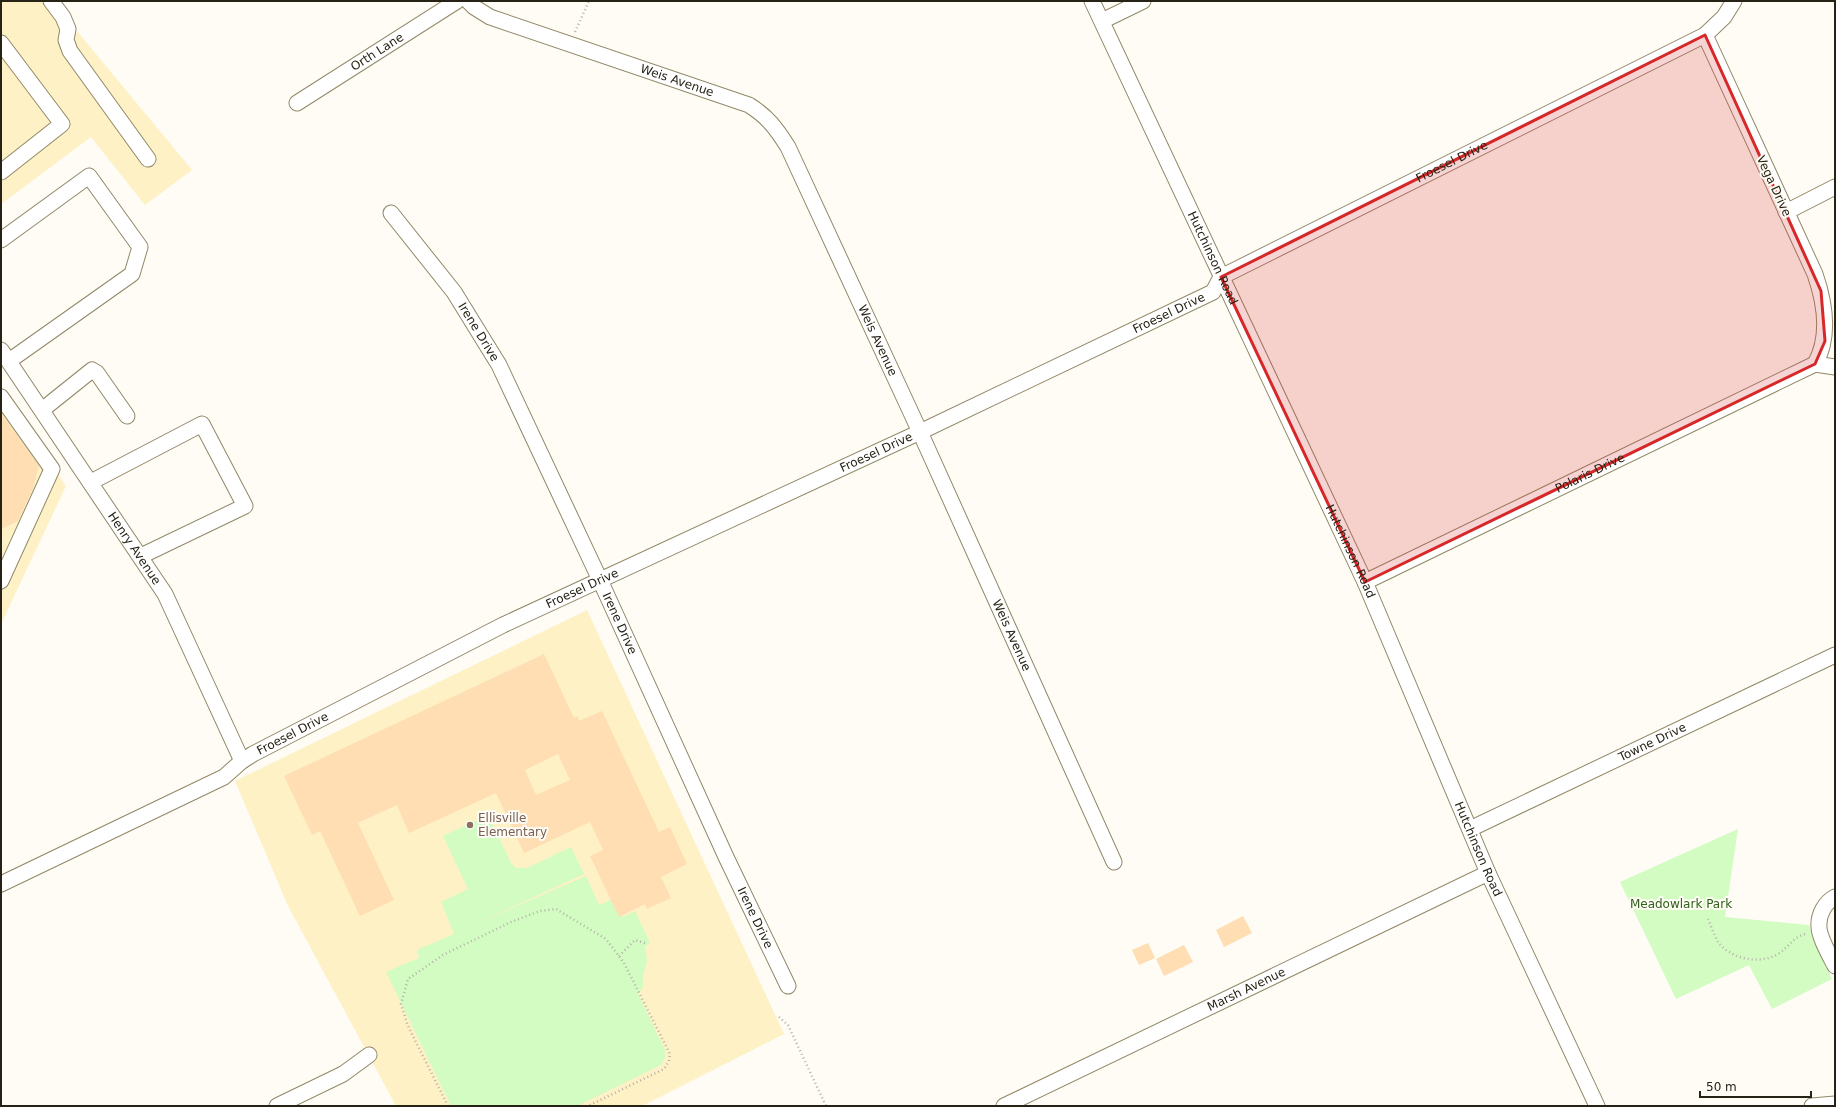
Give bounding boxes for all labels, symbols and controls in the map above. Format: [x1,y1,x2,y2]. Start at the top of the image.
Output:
street label: Orth Lane [348,30,406,74]
street label: Weis Avenue [639,62,716,100]
street label: Froesel Drive [1414,138,1490,185]
street label: Vega Drive [1754,153,1794,219]
street label: Hutchinson Road [1185,209,1241,307]
street label: Froesel Drive [1130,290,1207,336]
street label: Irene Drive [455,300,502,364]
street label: Weis Avenue [855,303,900,378]
street label: Froesel Drive [838,429,915,475]
street label: Polaris Drive [1553,450,1627,496]
street label: Hutchinson Road [1323,502,1378,600]
street label: Henry Avenue [105,509,164,587]
street label: Froesel Drive [544,566,621,611]
street label: Irene Drive [600,590,640,657]
street label: Weis Avenue [990,598,1034,673]
street label: Froesel Drive [255,709,331,758]
street label: Towne Drive [1615,720,1688,765]
street label: Hutchinson Road [1452,800,1505,899]
place label: Ellisville Elementary [478,811,547,839]
marker: Ellisville Elementary [465,820,475,830]
street label: Irene Drive [734,885,776,951]
park label: Meadowlark Park [1630,897,1732,911]
street label: Marsh Avenue [1205,965,1288,1014]
scale bar [1700,1073,1811,1099]
text: 50 m [1706,1080,1737,1094]

